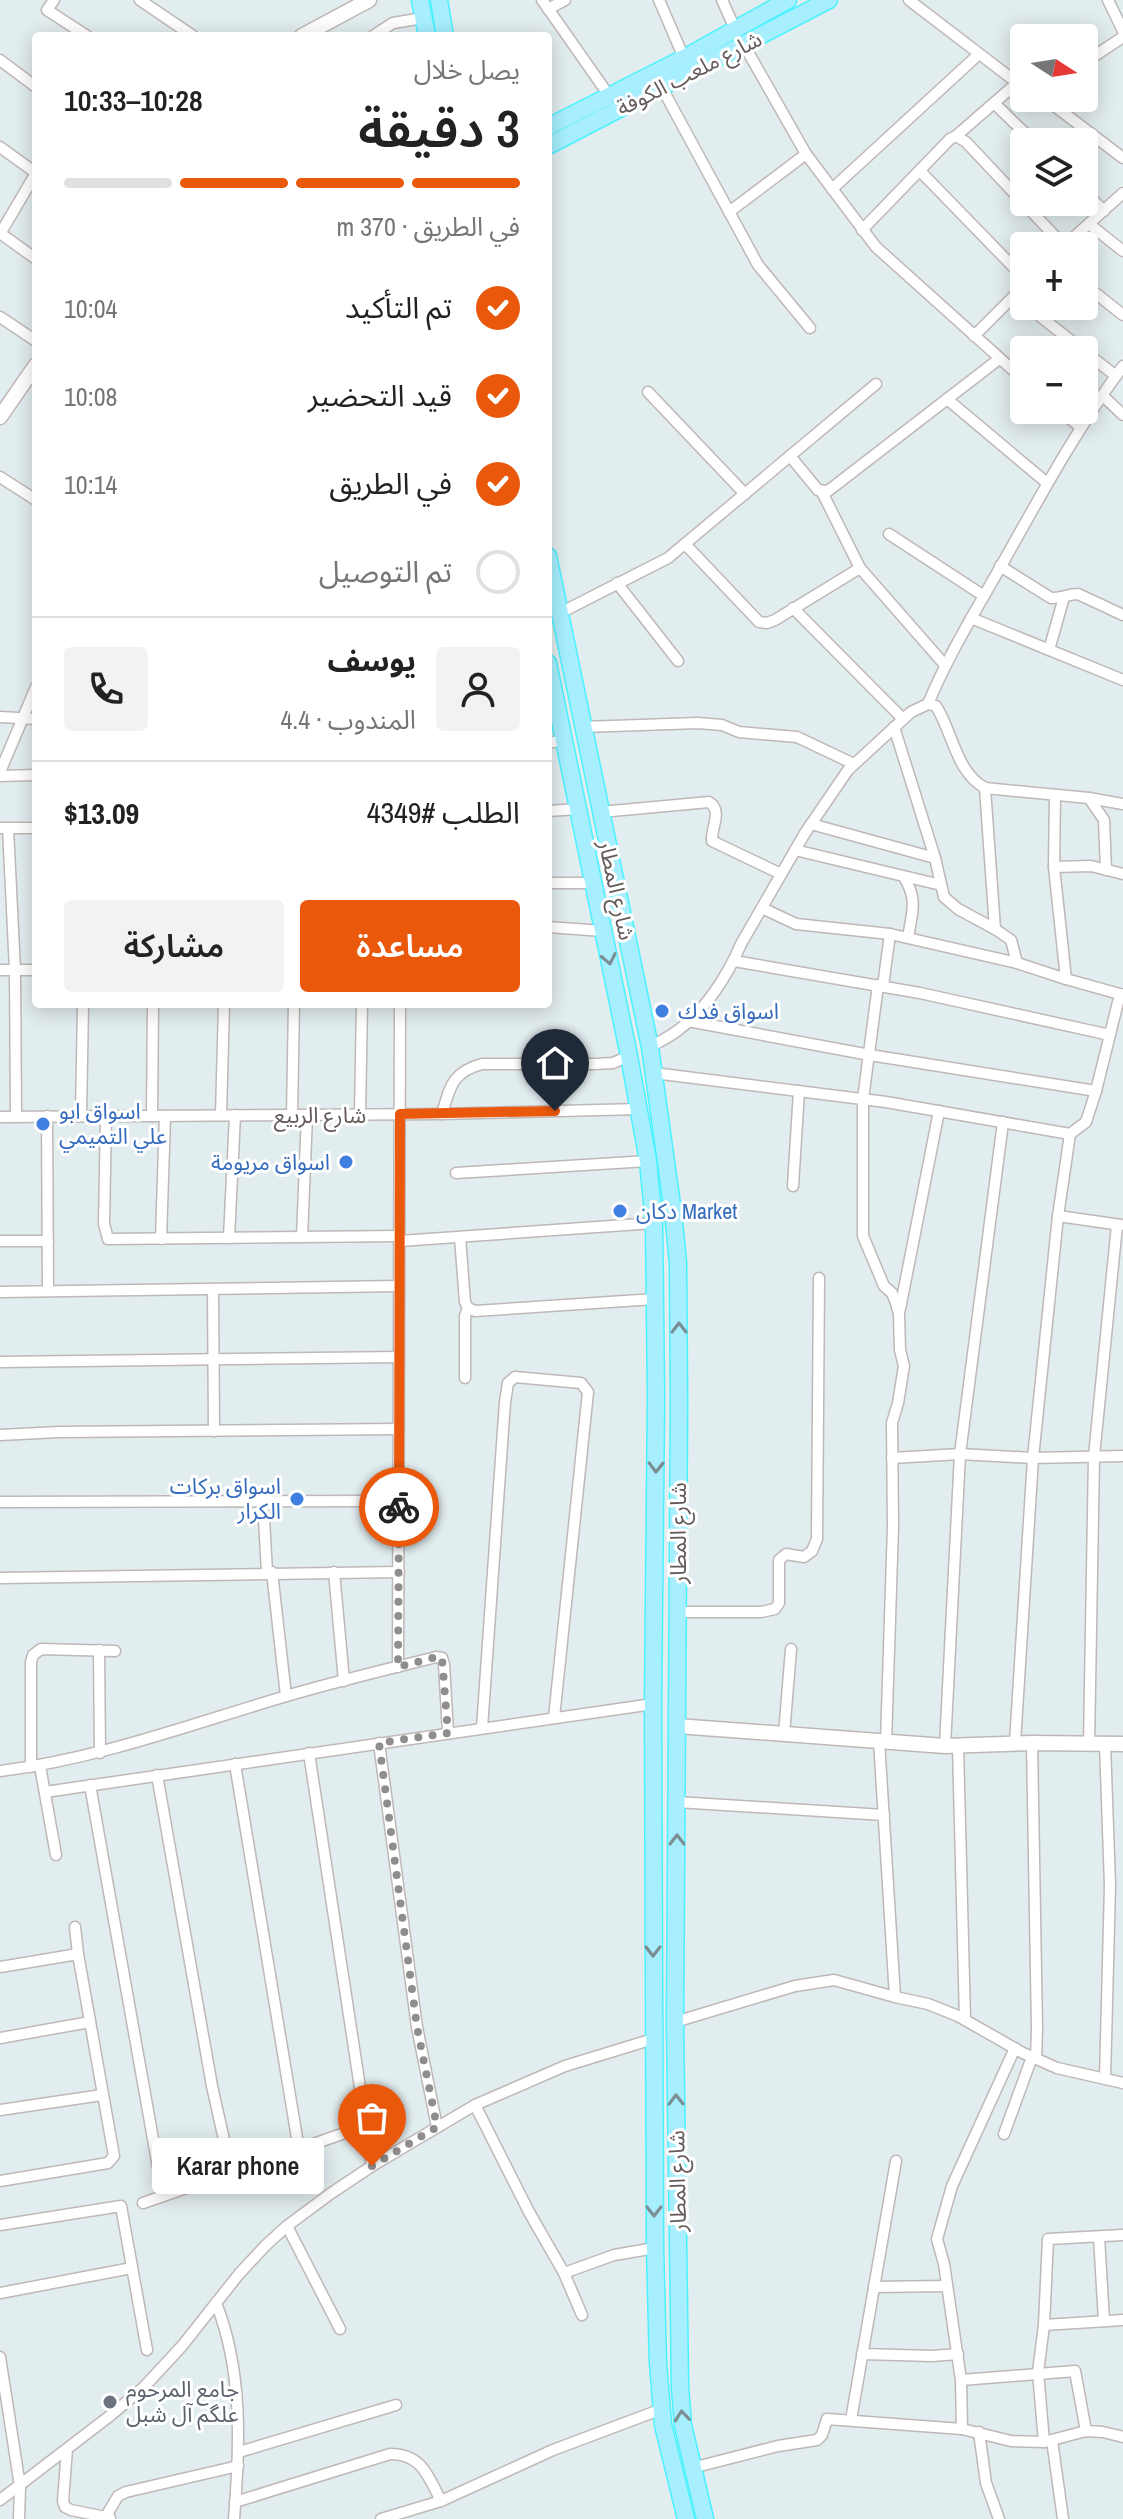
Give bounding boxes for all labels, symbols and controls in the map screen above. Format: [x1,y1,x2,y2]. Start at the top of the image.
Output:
street label: شارع ملعب الكوفة [611,23,768,124]
north arrow [1010,24,1098,112]
map controls [1010,24,1098,424]
text: يصل خلال [414,52,520,87]
text: 10:28–10:33 [64,80,203,120]
text: 3 دقيقة [358,93,520,163]
button: layers [1010,128,1098,216]
text: في الطريق · 370 m [337,209,520,244]
button: + [1010,232,1098,320]
icon: check [476,286,520,330]
text: تم التأكيد [345,287,452,327]
text: 10:04 [64,291,117,326]
button: − [1010,336,1098,424]
icon: check [476,374,520,418]
text: قيد التحضير [308,375,452,415]
text: 10:08 [64,379,117,414]
icon: check [476,462,520,506]
text: في الطريق [329,463,452,503]
text: 10:14 [64,467,117,502]
text: تم التوصيل [319,551,452,591]
text: يوسف [328,640,416,680]
button: phone [64,647,148,731]
button: person [436,647,520,731]
text: المندوب · 4.4 [280,702,416,737]
text: الطلب #4349 [367,792,520,832]
text: $13.09 [64,793,139,833]
street label: شارع المطار [590,836,642,943]
button: مشاركة [64,900,284,992]
button: مساعدة [300,900,520,992]
one-way arrow [600,952,617,965]
place label: اسواق فدك [678,996,779,1026]
marker: اسواق فدك [653,1002,671,1020]
pin [521,1029,589,1111]
icon: home [533,1041,577,1085]
place label: اسواق ابو علي التميمي [59,1096,167,1153]
street label: شارع الربيع [274,1100,366,1132]
marker: اسواق ابو علي التميمي [34,1115,52,1133]
place label: اسواق مريومة [211,1147,330,1177]
marker: اسواق مريومة [337,1153,355,1171]
place label: دكان Market [636,1196,737,1226]
marker: دكان Market [611,1202,629,1220]
one-way arrow [670,1321,688,1334]
one-way arrow [647,1461,664,1474]
courier [359,1467,439,1547]
place label: اسواق بركات الكرار [170,1471,281,1526]
street label: شارع المطار [663,1482,695,1585]
icon: bike [377,1485,421,1529]
marker: اسواق بركات الكرار [288,1490,306,1508]
one-way arrow [668,1833,685,1846]
one-way arrow [644,1945,662,1958]
pin [338,2084,406,2166]
one-way arrow [667,2093,685,2106]
icon: bag [350,2096,394,2140]
street label: شارع المطار [661,2130,695,2233]
callout: Karar phone [152,2138,324,2194]
text: Karar phone [177,2148,299,2183]
one-way arrow [645,2205,663,2218]
place label: جامع المرحوم علگم آل شبل [126,2374,239,2431]
marker: جامع المرحوم علگم آل شبل [101,2393,119,2411]
one-way arrow [674,2409,691,2422]

